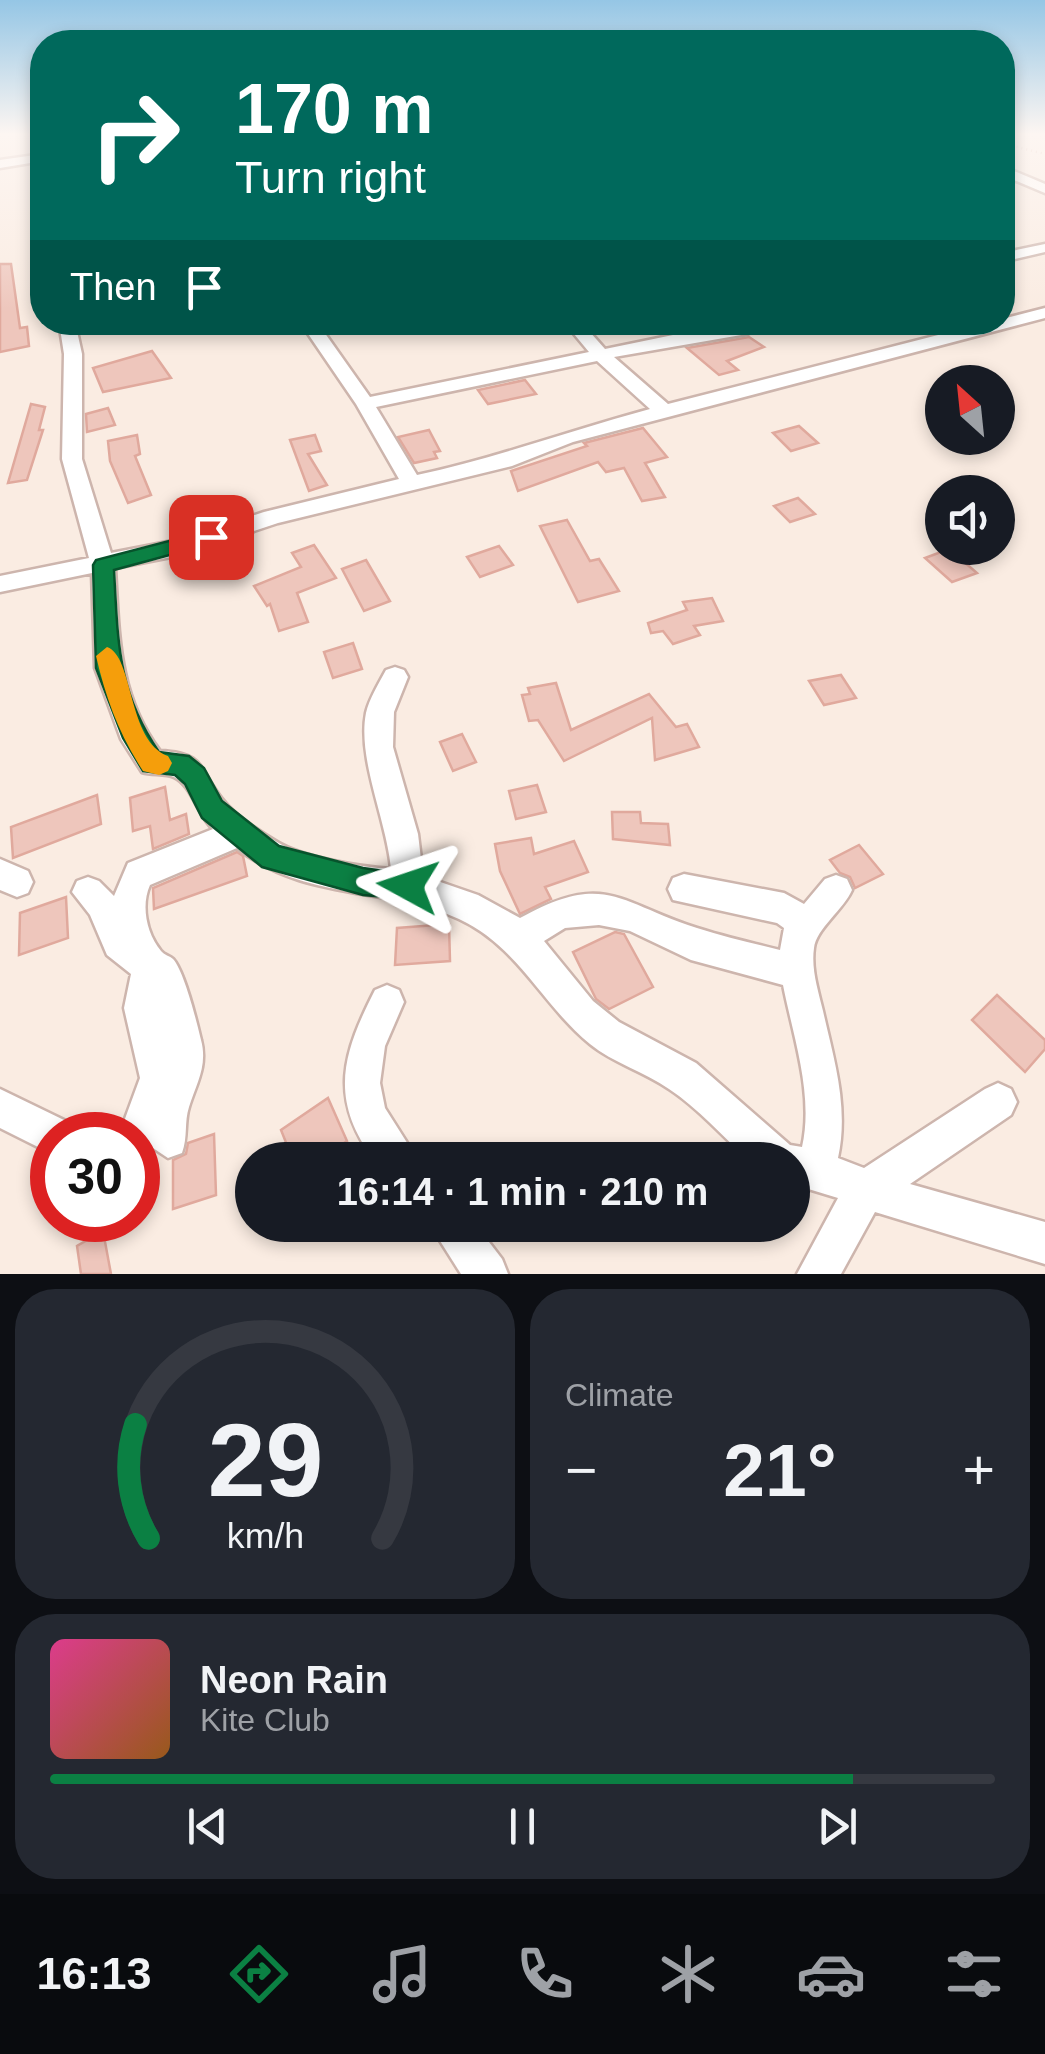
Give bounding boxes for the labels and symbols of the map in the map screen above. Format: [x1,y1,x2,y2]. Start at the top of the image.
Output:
north arrow [925,365,1015,455]
pin [169,495,254,580]
position arrow [356,834,460,938]
speed limit sign: 30 [30,1112,160,1242]

